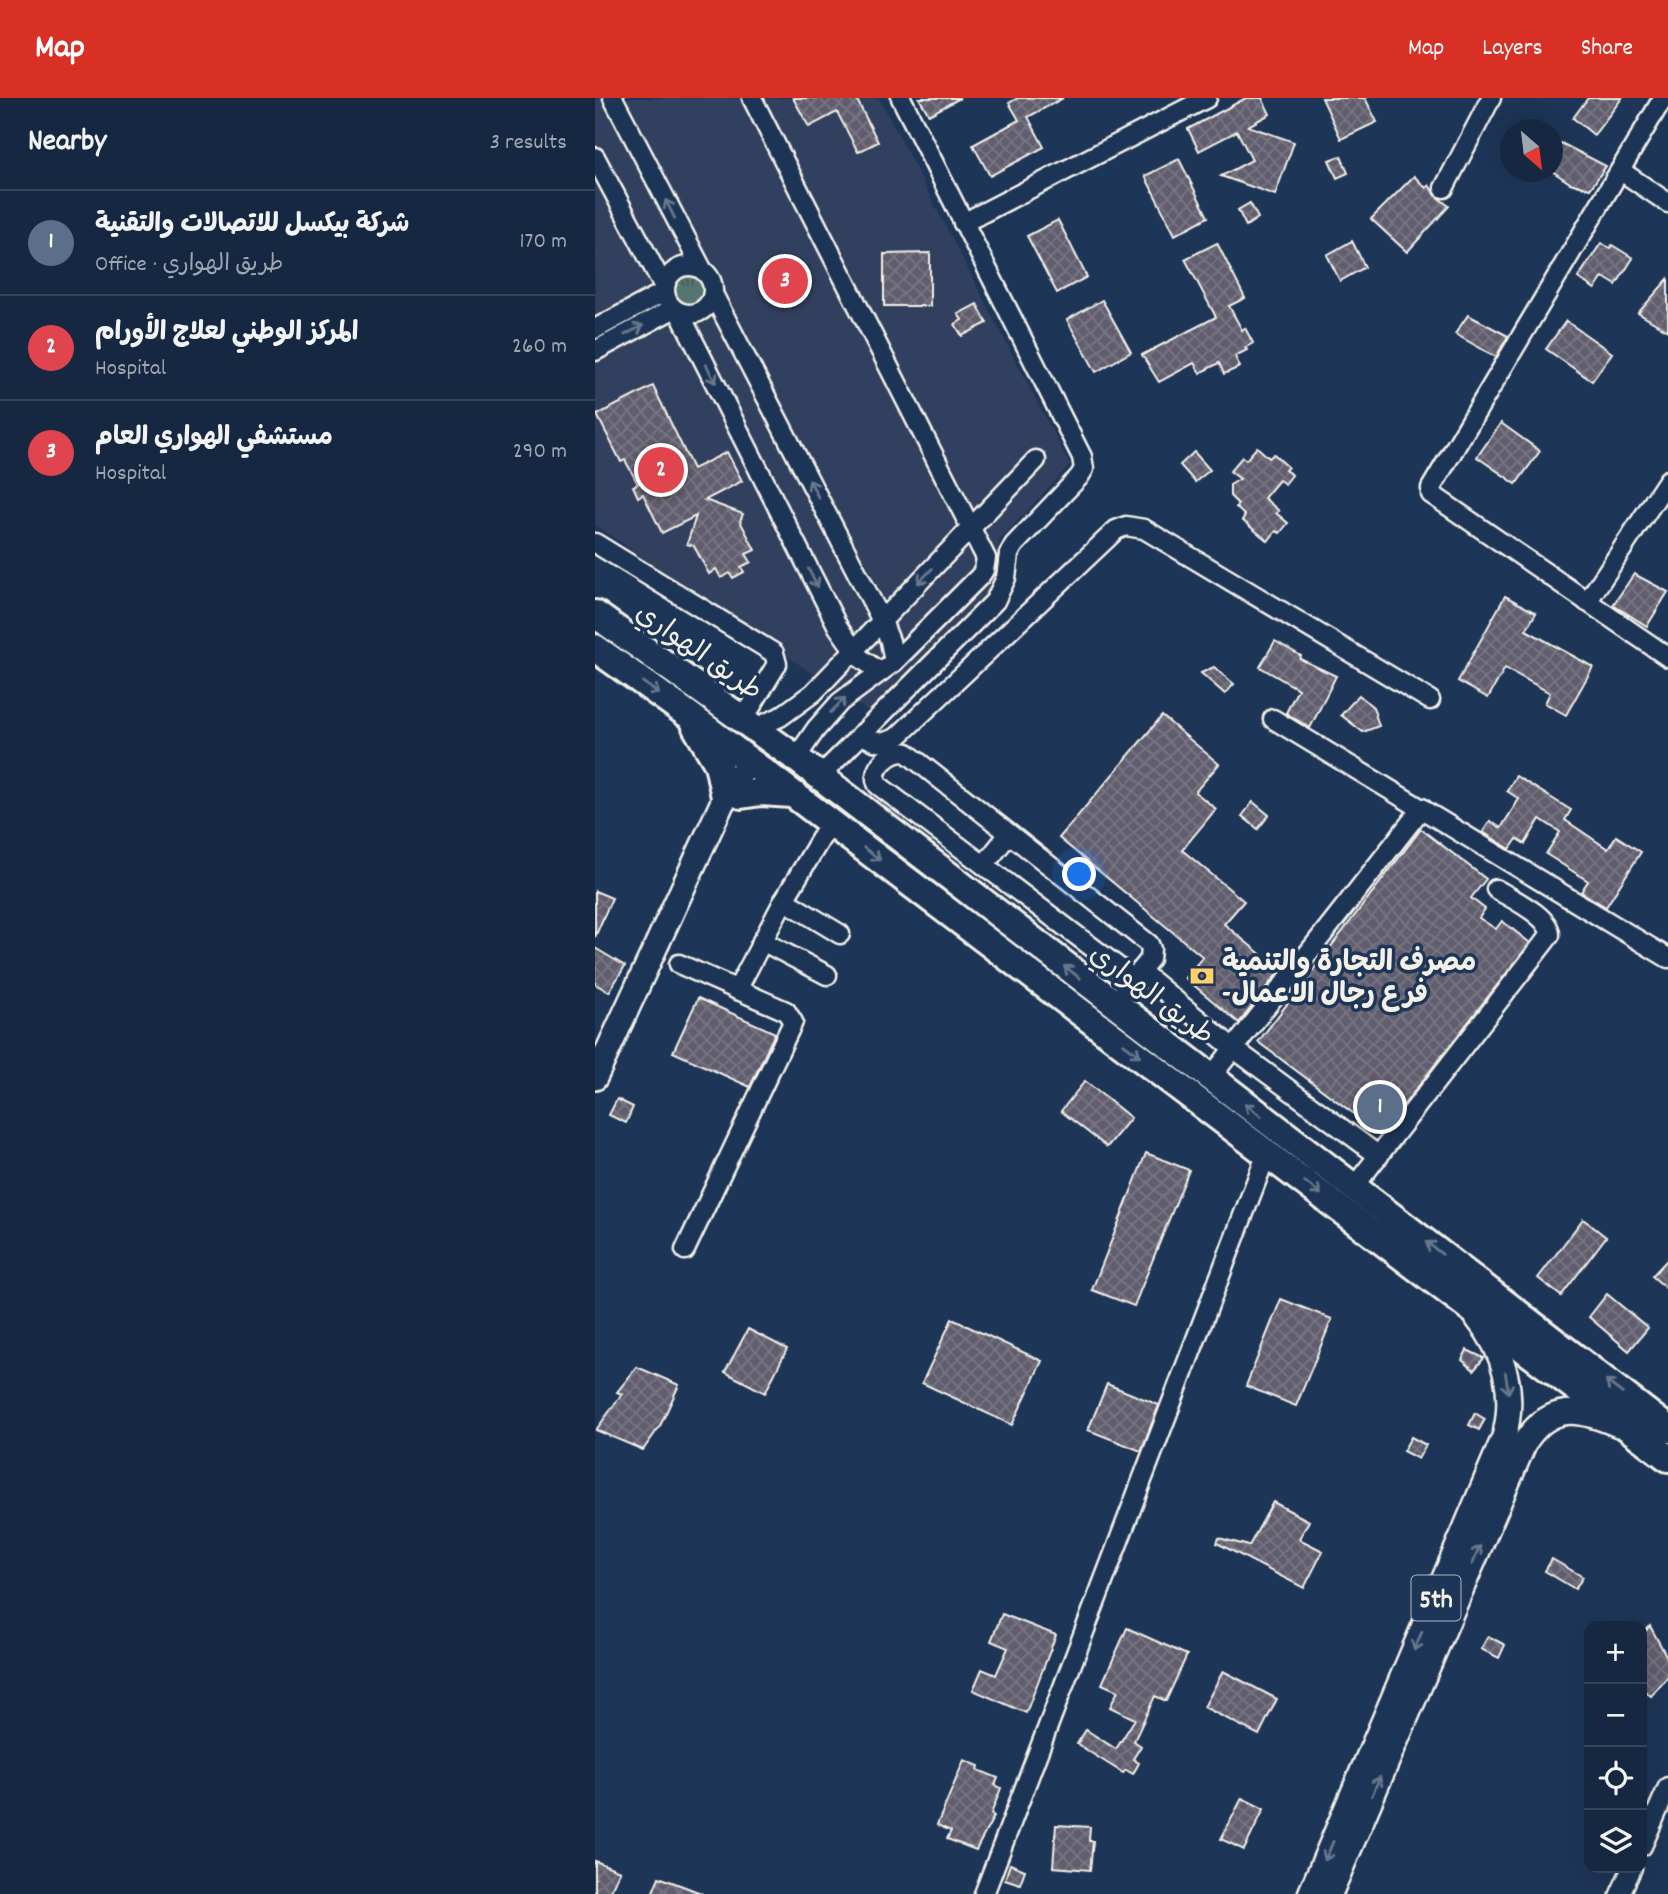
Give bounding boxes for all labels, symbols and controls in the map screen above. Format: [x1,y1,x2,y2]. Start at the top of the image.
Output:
text: Map [35,26,85,73]
text: Map [1408,32,1444,66]
text: Layers [1482,32,1543,66]
text: Share [1581,32,1633,66]
north arrow [1500,119,1563,182]
text: Nearby [28,122,106,165]
text: 3 results [490,127,567,160]
one-way arrow [663,199,677,220]
text: شركة بيكسل للاتصالات والتقنية [95,207,409,244]
text: 1 [48,226,54,259]
text: 170 m [520,226,567,259]
text: Office · طريق الهواري [95,249,284,282]
pin: 3 [762,255,808,307]
text: المركز الوطني لعلاج الأورام [95,315,358,352]
one-way arrow [623,323,644,336]
text: 2 [46,331,56,364]
text: 260 m [512,331,567,364]
text: Hospital [95,353,166,386]
one-way arrow [704,364,718,384]
text: مستشفي الهواري العام [95,420,333,457]
text: 3 [46,436,56,469]
text: 290 m [513,436,567,469]
pin: 2 [638,444,684,496]
text: Hospital [95,458,166,491]
one-way arrow [807,479,820,500]
one-way arrow [807,567,821,588]
one-way arrow [916,567,933,584]
street label: طريق الهواري [625,595,769,713]
one-way arrow [641,680,660,695]
one-way arrow [829,696,846,713]
one-way arrow [862,847,880,862]
your location [1062,857,1096,891]
street label: طريق الهواري [1079,937,1221,1057]
place label: مصرف التجارة والتنمية -فرع رجال الاعمال [1222,945,1476,1017]
bank icon: مصرف التجارة والتنمية -فرع رجال الاعمال [1188,962,1216,990]
one-way arrow [1063,965,1082,980]
one-way arrow [1122,1042,1141,1057]
pin: 1 [1357,1081,1403,1133]
one-way arrow [1245,1102,1263,1117]
one-way arrow [1303,1180,1321,1195]
one-way arrow [1425,1241,1443,1256]
one-way arrow [1501,1371,1514,1394]
one-way arrow [1605,1380,1624,1395]
one-way arrow [1470,1545,1483,1566]
road number: 5th [1411,1576,1461,1620]
map controls [1584,1621,1647,1873]
button: + [1584,1621,1647,1684]
one-way arrow [1411,1630,1424,1651]
button: − [1584,1684,1647,1747]
button: locate [1584,1747,1647,1810]
one-way arrow [1370,1776,1383,1798]
button: layers [1584,1810,1647,1873]
one-way arrow [1322,1839,1335,1861]

